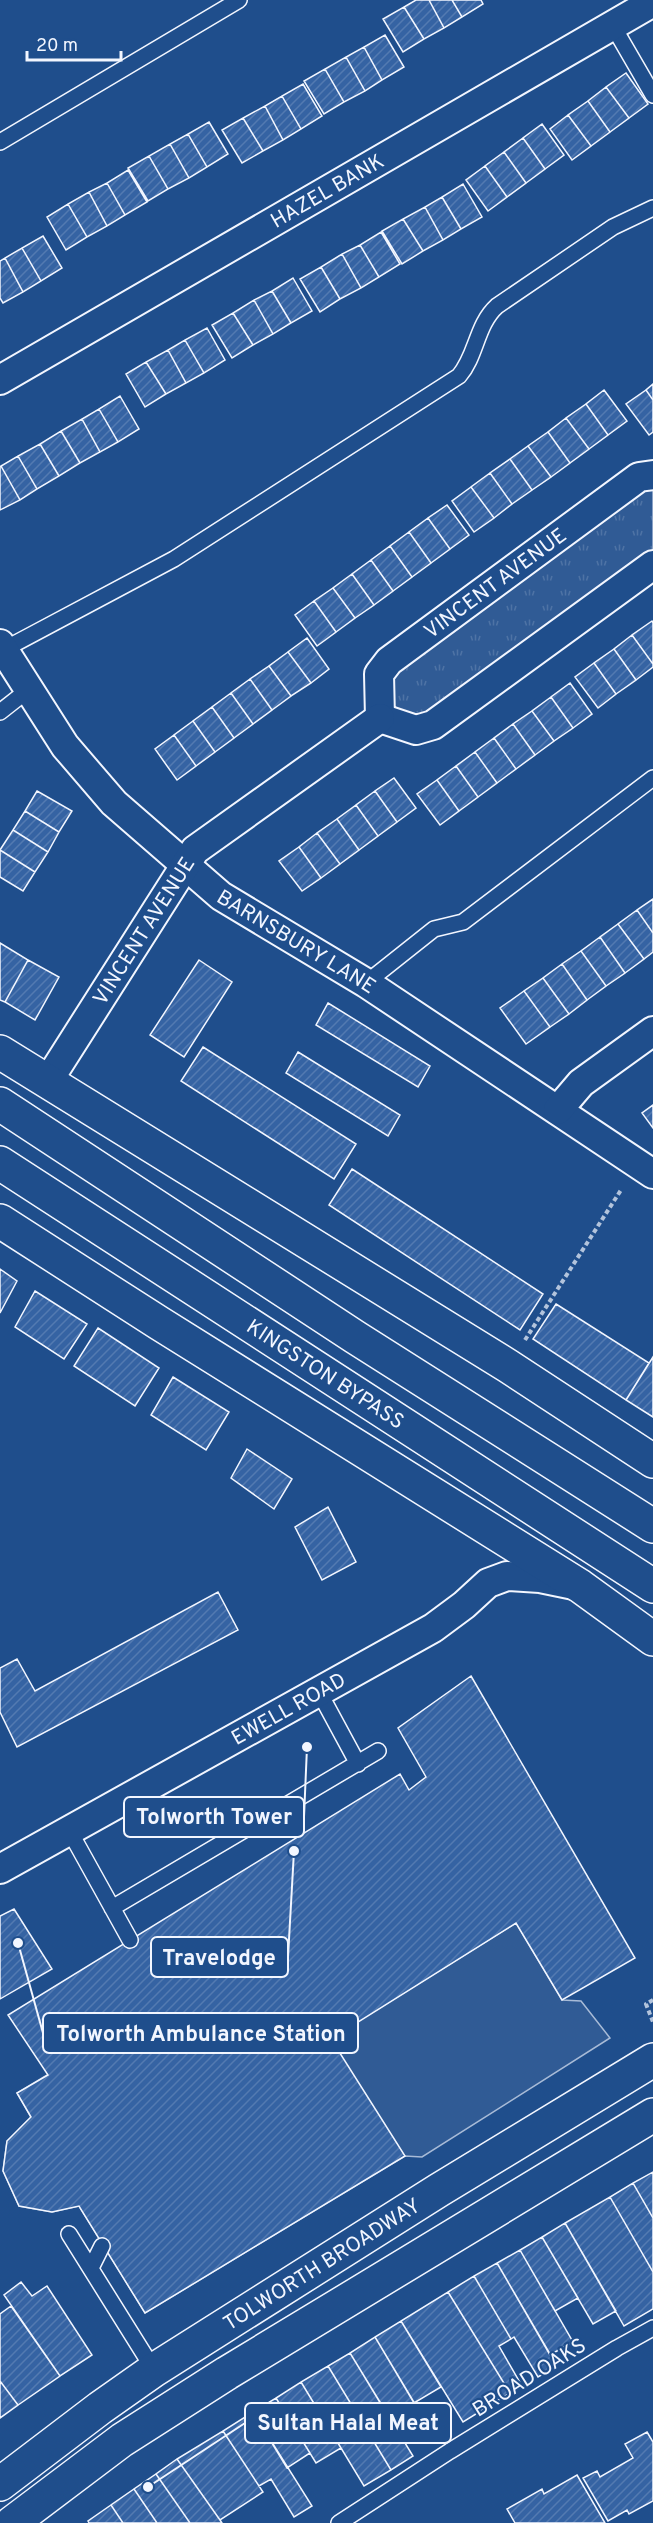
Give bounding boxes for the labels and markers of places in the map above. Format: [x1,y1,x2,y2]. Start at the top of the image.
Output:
callout: Tolworth Tower [124,1797,304,1837]
callout: Travelodge [151,1937,288,1977]
callout: Tolworth Ambulance Station [43,2013,358,2053]
callout: Sultan Halal Meat [245,2403,451,2443]

